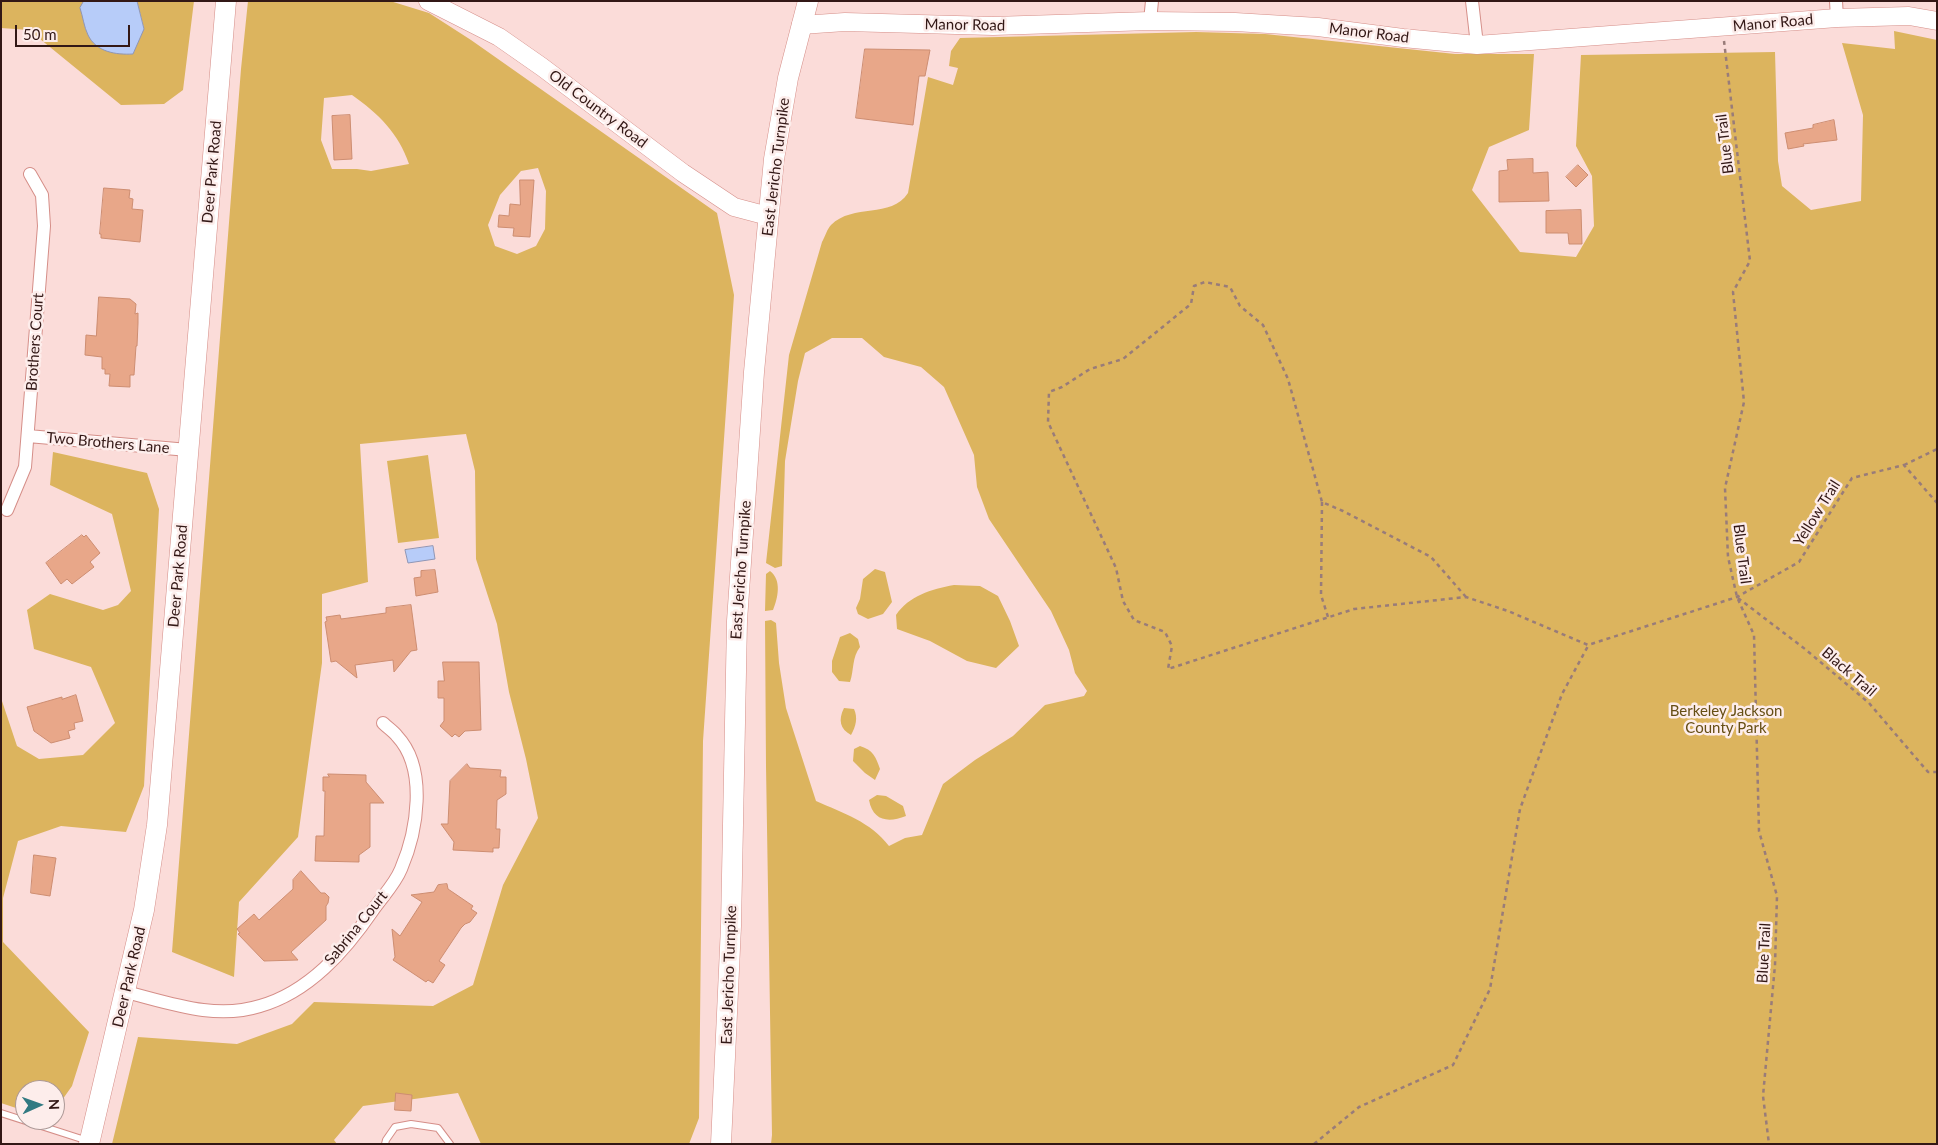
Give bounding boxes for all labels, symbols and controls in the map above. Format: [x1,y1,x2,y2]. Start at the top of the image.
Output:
street label: Manor Road [1732,11,1814,35]
scale bar [18,15,132,47]
street label: Manor Road [925,15,1005,35]
street label: Manor Road [1328,19,1410,47]
text: 50 m [23,25,57,43]
street label: Old Country Road [545,66,651,152]
street label: East Jericho Turnpike [759,97,793,237]
street label: Blue Trail [1712,113,1738,175]
street label: Deer Park Road [199,120,225,224]
street label: Brothers Court [23,292,47,392]
street label: Two Brothers Lane [46,429,170,457]
street label: Yellow Trail [1790,477,1844,549]
street label: East Jericho Turnpike [727,500,755,640]
street label: Blue Trail [1729,523,1755,585]
street label: Deer Park Road [165,524,191,628]
street label: Black Trail [1818,643,1880,701]
park label: Berkeley Jackson County Park [1670,702,1782,737]
street label: Sabrina Court [321,887,391,969]
street label: East Jericho Turnpike [718,905,740,1045]
street label: Blue Trail [1753,922,1775,984]
street label: Deer Park Road [109,925,149,1029]
north arrow [15,1080,65,1130]
text: N [46,1099,63,1110]

